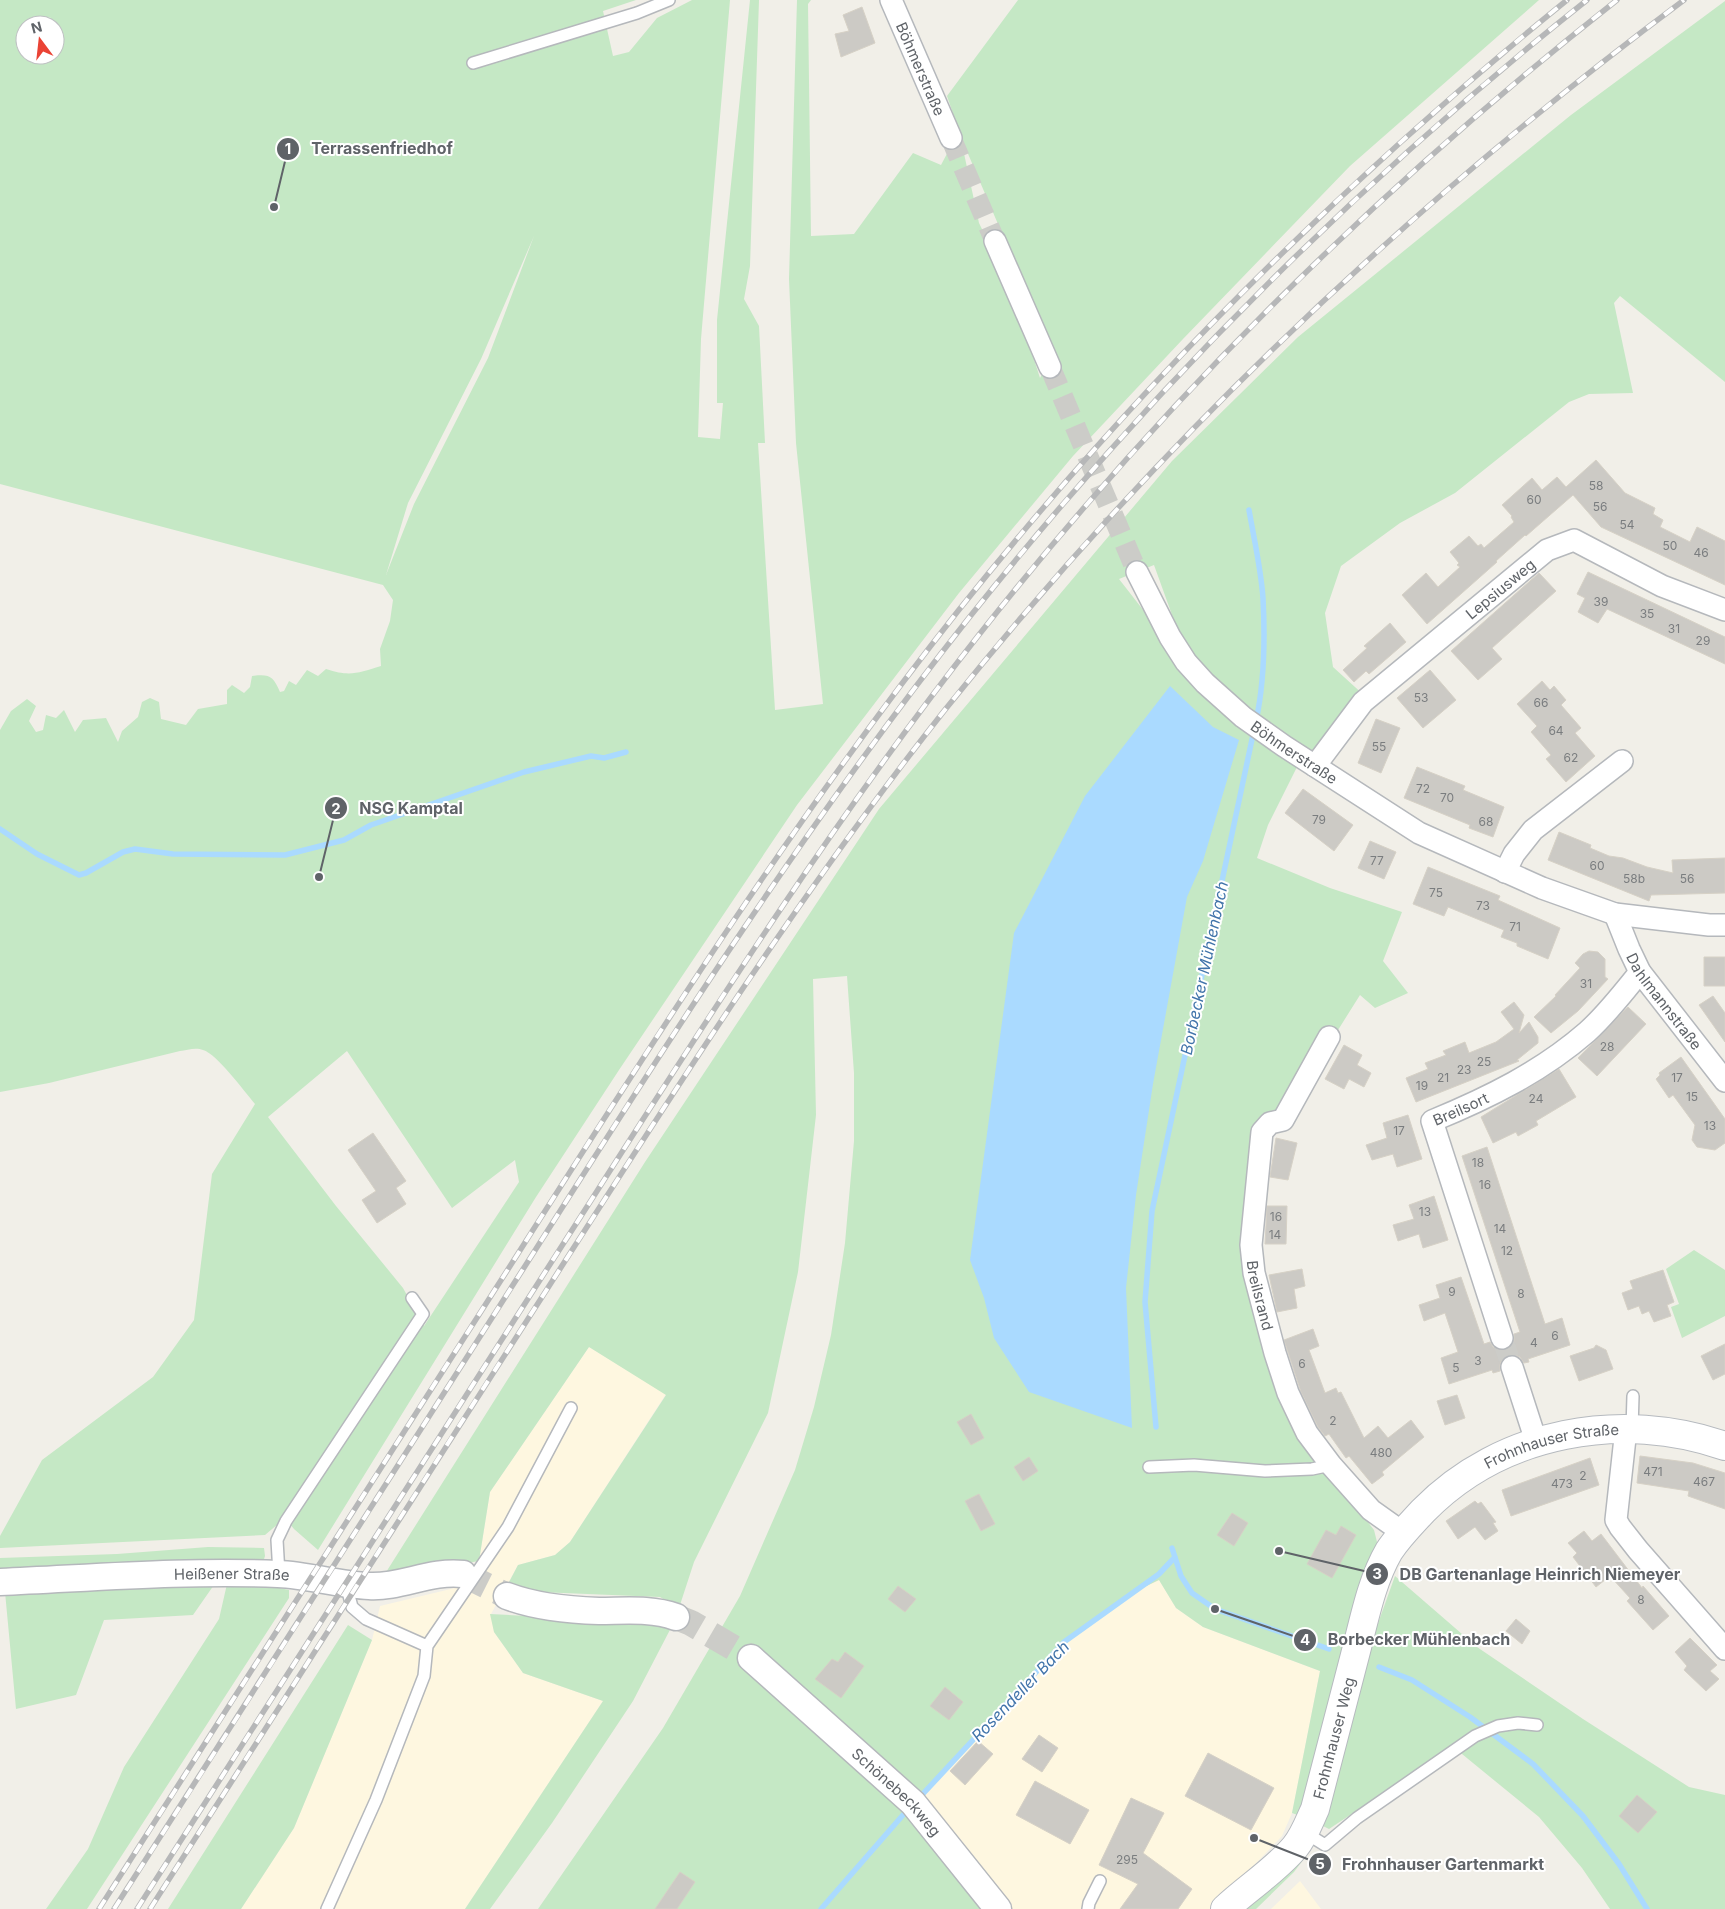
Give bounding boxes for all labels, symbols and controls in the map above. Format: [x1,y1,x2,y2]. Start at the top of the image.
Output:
north arrow [15,15,65,65]
text: N [29,17,44,37]
street label: Böhmerstraße [892,19,950,119]
callout: Terrassenfriedhof [276,133,463,164]
text: Terrassenfriedhof [311,138,453,158]
text: 1 [285,139,291,158]
house number: 58 [1589,478,1603,493]
house number: 60 [1526,492,1542,507]
house number: 56 [1593,499,1607,514]
house number: 54 [1619,517,1635,532]
house number: 50 [1663,538,1677,553]
house number: 46 [1693,545,1709,560]
street label: Lepsiusweg [1462,554,1539,623]
house number: 39 [1594,594,1608,609]
house number: 35 [1640,606,1654,621]
house number: 31 [1668,621,1680,636]
house number: 29 [1696,633,1710,648]
house number: 53 [1414,690,1428,705]
house number: 66 [1534,695,1548,710]
street label: Böhmerstraße [1247,716,1341,788]
house number: 64 [1548,723,1564,738]
house number: 55 [1372,739,1386,754]
house number: 62 [1564,750,1578,765]
house number: 72 [1416,781,1430,796]
house number: 70 [1440,790,1454,805]
callout: NSG Kamptal [324,793,472,824]
text: NSG Kamptal [359,798,463,818]
text: 2 [331,799,341,818]
house number: 79 [1312,812,1326,827]
house number: 68 [1479,814,1493,829]
house number: 77 [1370,853,1384,868]
house number: 60 [1589,858,1605,873]
house number: 58b [1623,871,1645,886]
house number: 56 [1680,871,1694,886]
water label: Borbecker Mühlenbach [1176,879,1232,1057]
house number: 75 [1429,885,1443,900]
house number: 73 [1476,898,1490,913]
house number: 71 [1509,919,1521,934]
street label: Dahlmannstraße [1623,950,1706,1053]
house number: 31 [1580,976,1592,991]
house number: 28 [1600,1039,1614,1054]
house number: 25 [1477,1054,1491,1069]
house number: 23 [1457,1062,1471,1077]
house number: 21 [1437,1070,1449,1085]
house number: 17 [1671,1070,1683,1085]
house number: 19 [1416,1078,1428,1093]
street label: Breilsort [1430,1088,1492,1129]
house number: 15 [1686,1089,1698,1104]
house number: 24 [1529,1091,1544,1106]
house number: 13 [1704,1118,1716,1133]
house number: 17 [1393,1123,1405,1138]
house number: 18 [1472,1155,1484,1170]
house number: 16 [1479,1177,1491,1192]
house number: 13 [1419,1204,1431,1219]
house number: 16 [1270,1209,1282,1224]
house number: 14 [1494,1221,1507,1236]
house number: 14 [1269,1227,1282,1242]
house number: 12 [1501,1243,1513,1258]
street label: Breilsrand [1243,1259,1278,1332]
house number: 9 [1448,1284,1456,1299]
house number: 8 [1517,1286,1525,1301]
house number: 6 [1551,1328,1559,1343]
house number: 4 [1530,1335,1538,1350]
house number: 3 [1474,1353,1482,1368]
house number: 6 [1298,1356,1306,1371]
house number: 5 [1452,1360,1460,1375]
house number: 2 [1329,1413,1337,1428]
street label: Frohnhauser Straße [1480,1420,1619,1472]
house number: 480 [1370,1445,1392,1460]
house number: 471 [1643,1464,1663,1479]
house number: 2 [1579,1468,1587,1483]
house number: 467 [1693,1474,1715,1489]
house number: 473 [1551,1476,1573,1491]
callout: DB Gartenanlage Heinrich Niemeyer [1365,1558,1691,1589]
street label: Heißener Straße [174,1563,290,1584]
text: 3 [1372,1564,1382,1583]
text: DB Gartenanlage Heinrich Niemeyer [1400,1564,1681,1584]
house number: 8 [1637,1592,1645,1607]
callout: Borbecker Mühlenbach [1293,1624,1520,1655]
text: Borbecker Mühlenbach [1328,1629,1510,1649]
text: 4 [1300,1630,1310,1649]
water label: Rosendeller Bach [967,1637,1073,1745]
street label: Frohnhauser Weg [1308,1675,1358,1801]
street label: Schönebeckweg [848,1743,945,1840]
callout: Frohnhauser Gartenmarkt [1307,1849,1554,1880]
house number: 295 [1116,1852,1138,1867]
text: 5 [1315,1854,1325,1873]
text: Frohnhauser Gartenmarkt [1342,1854,1544,1874]

